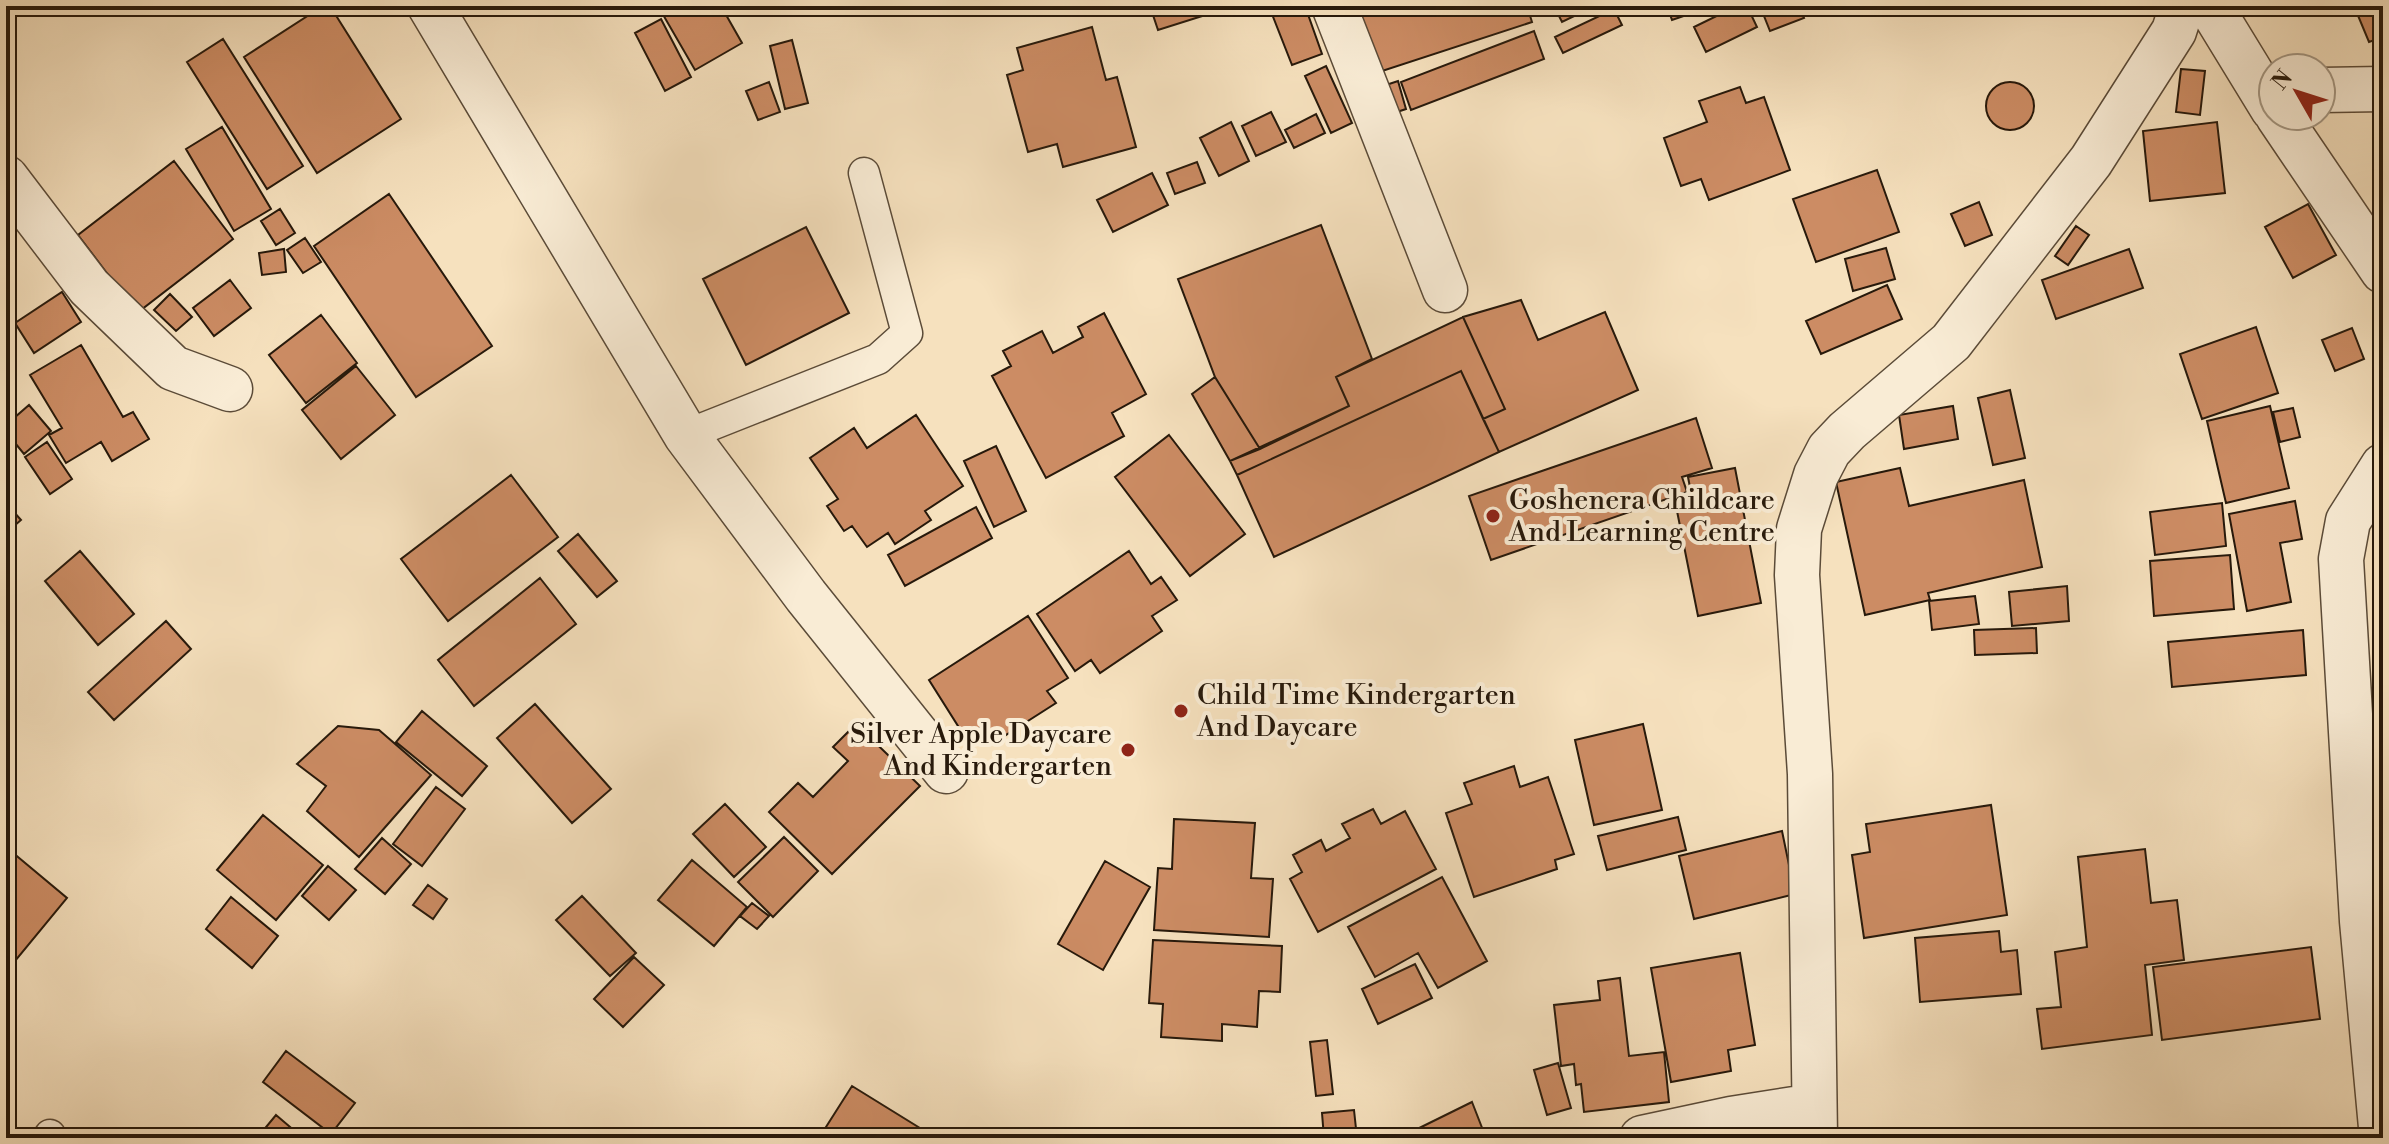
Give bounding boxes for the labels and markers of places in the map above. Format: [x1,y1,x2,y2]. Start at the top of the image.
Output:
place label: Goshenera Childcare And Learning Centre [1508,483,1775,550]
marker: Goshenera Childcare And Learning Centre [1484,507,1502,525]
place label: Child Time Kindergarten And Daycare [1196,678,1516,745]
marker: Child Time Kindergarten And Daycare [1172,702,1190,720]
place label: Silver Apple Daycare And Kindergarten [850,717,1112,784]
marker: Silver Apple Daycare And Kindergarten [1119,741,1137,759]

